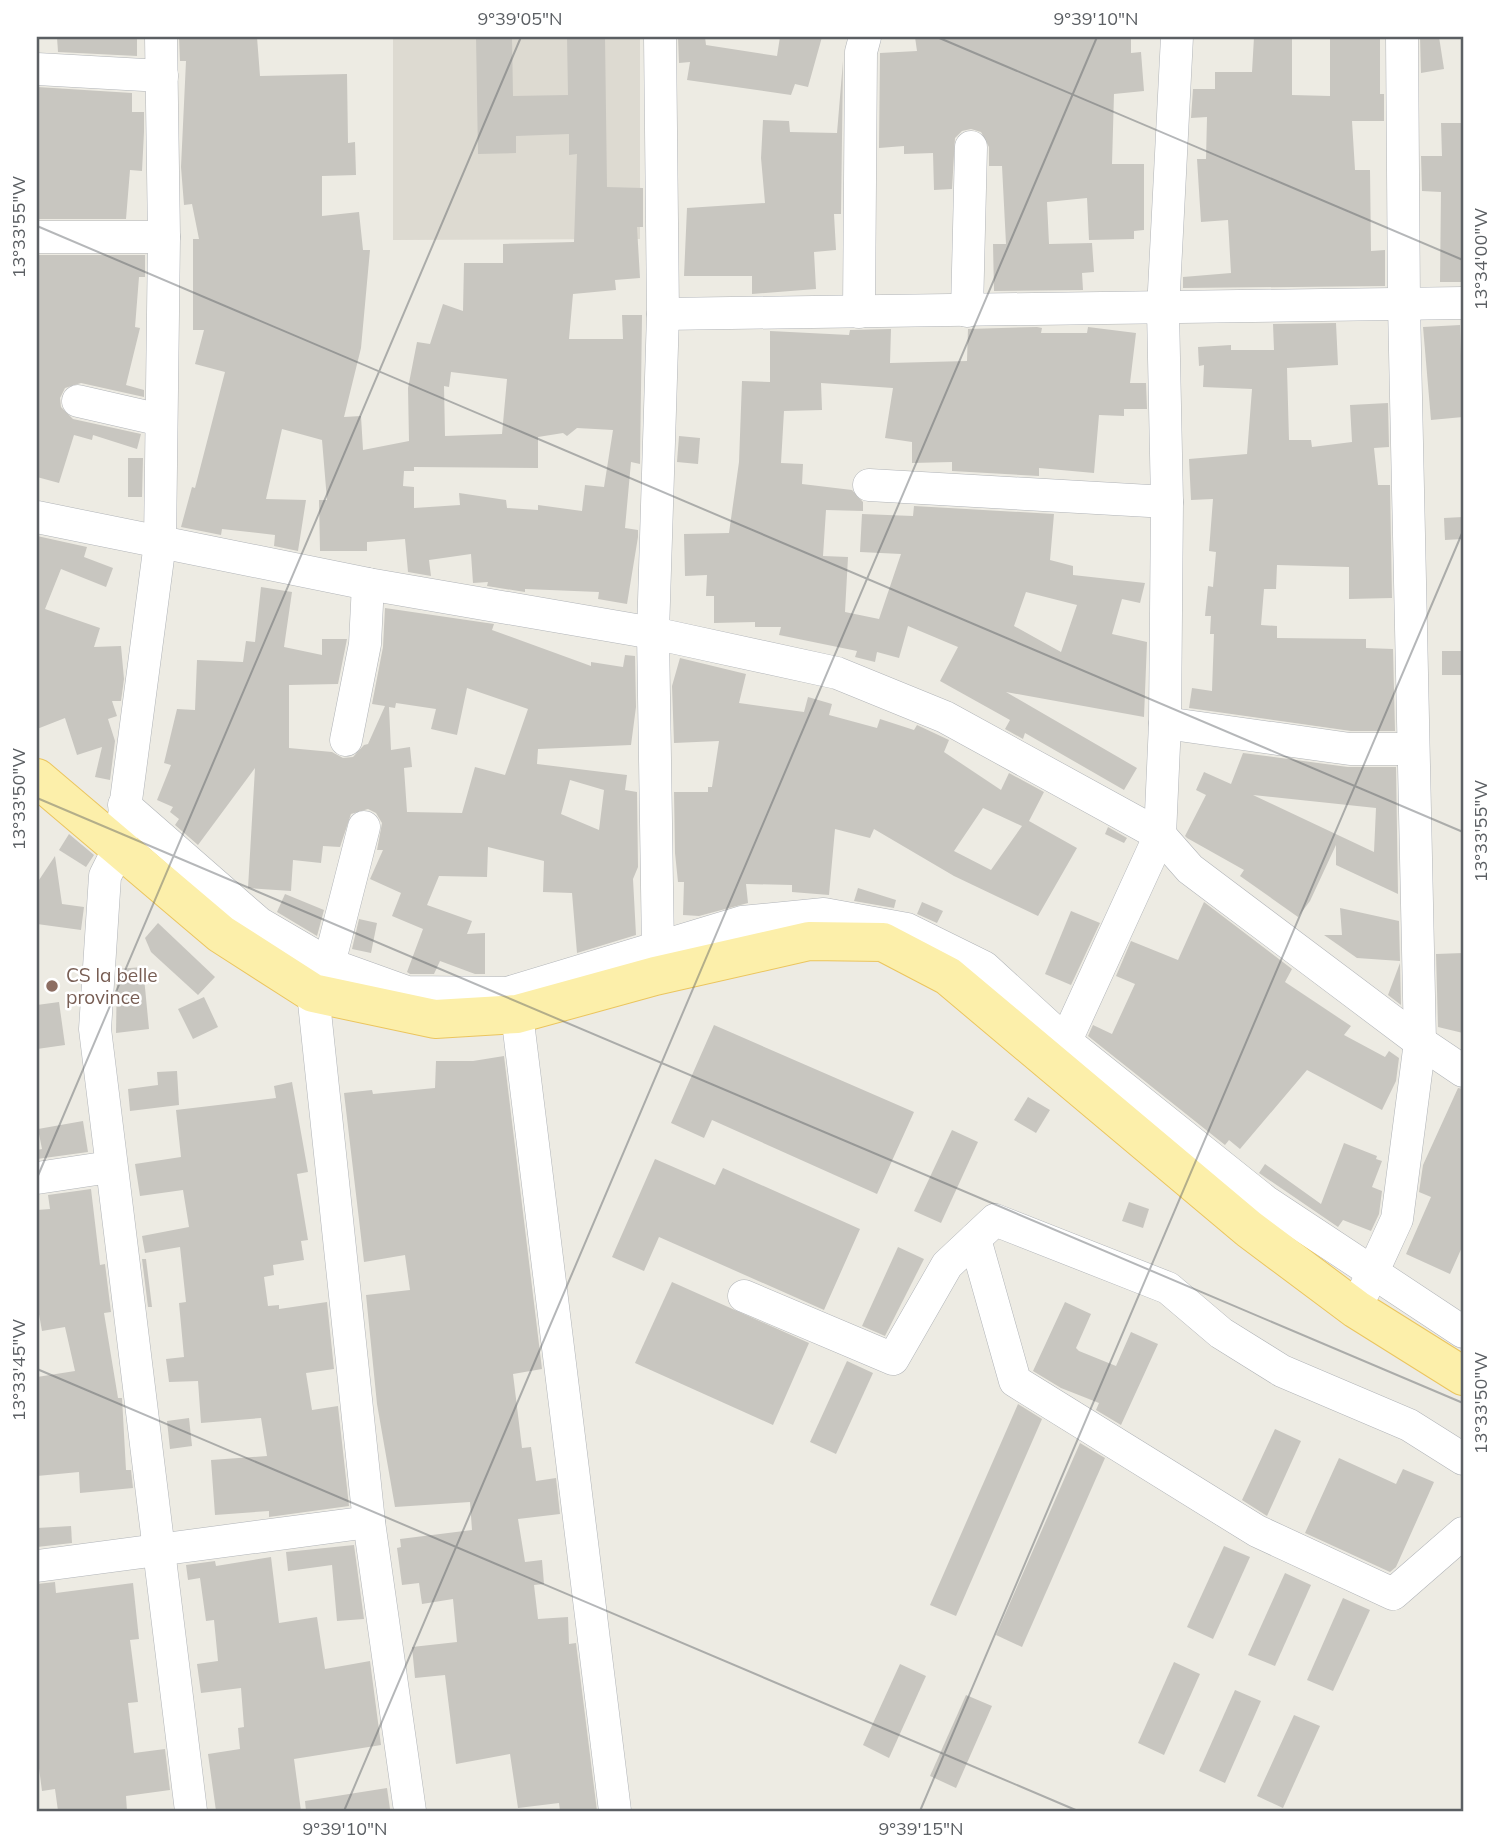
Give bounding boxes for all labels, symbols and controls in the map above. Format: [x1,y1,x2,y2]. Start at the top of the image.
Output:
text: 9°39'05"N [477,7,563,30]
text: 9°39'10"N [1053,7,1139,30]
text: 13°33'55"W [7,176,30,278]
text: 13°34'00"W [1469,208,1492,310]
text: 13°33'50"W [7,748,30,850]
text: 13°33'55"W [1469,780,1492,882]
place label: CS la belle province [66,963,158,1009]
marker: CS la belle province [44,978,60,994]
text: 13°33'45"W [7,1319,30,1421]
text: 13°33'50"W [1469,1352,1492,1454]
text: 9°39'10"N [302,1817,388,1840]
text: 9°39'15"N [878,1817,964,1840]

